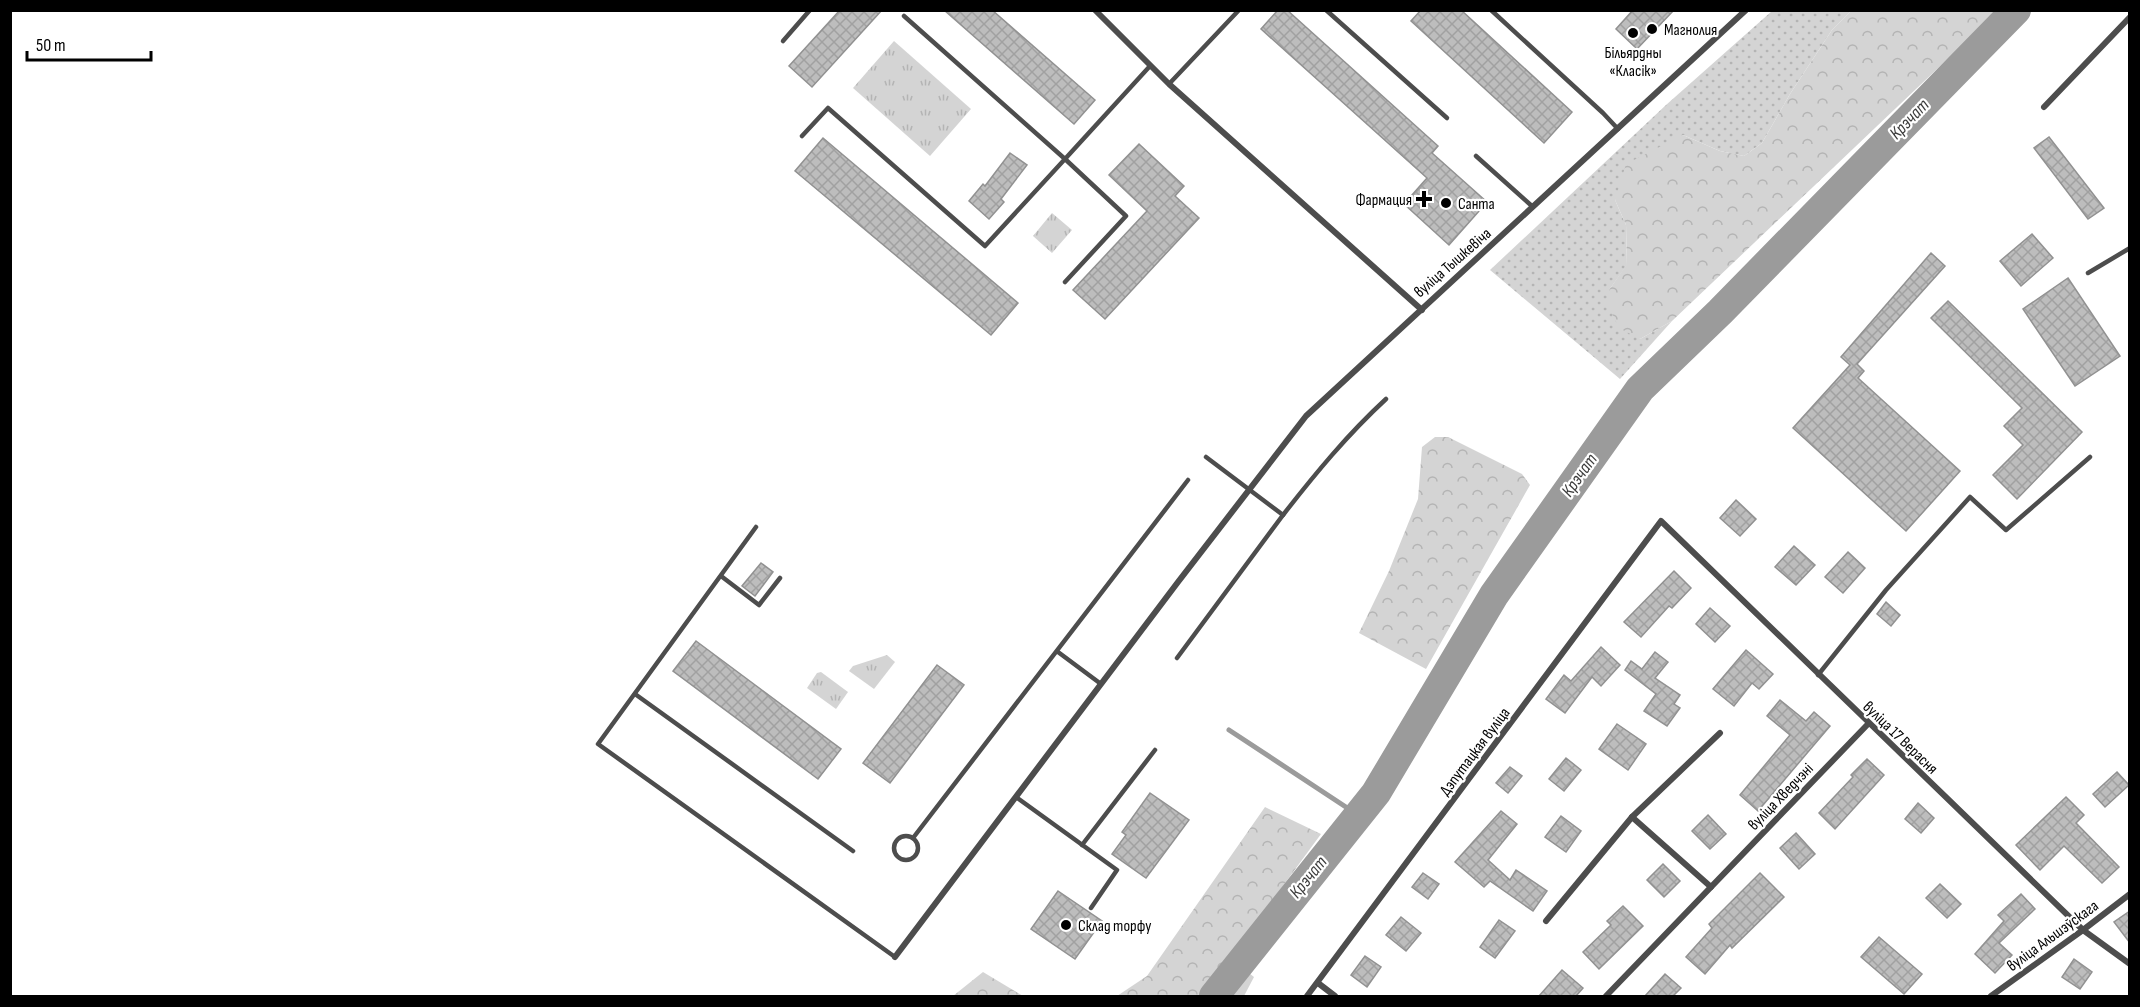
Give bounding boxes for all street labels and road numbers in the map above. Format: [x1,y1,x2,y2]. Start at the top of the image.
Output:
street label: вуліца Тышкевіча [1411,224,1495,302]
street label: вуліца 17 Верасня [1859,698,1941,779]
street label: Дэпутацкая вуліца [1436,704,1514,800]
street label: вуліца Хведчэні [1744,760,1818,834]
street label: вуліца Альшэўскага [2003,897,2102,976]

